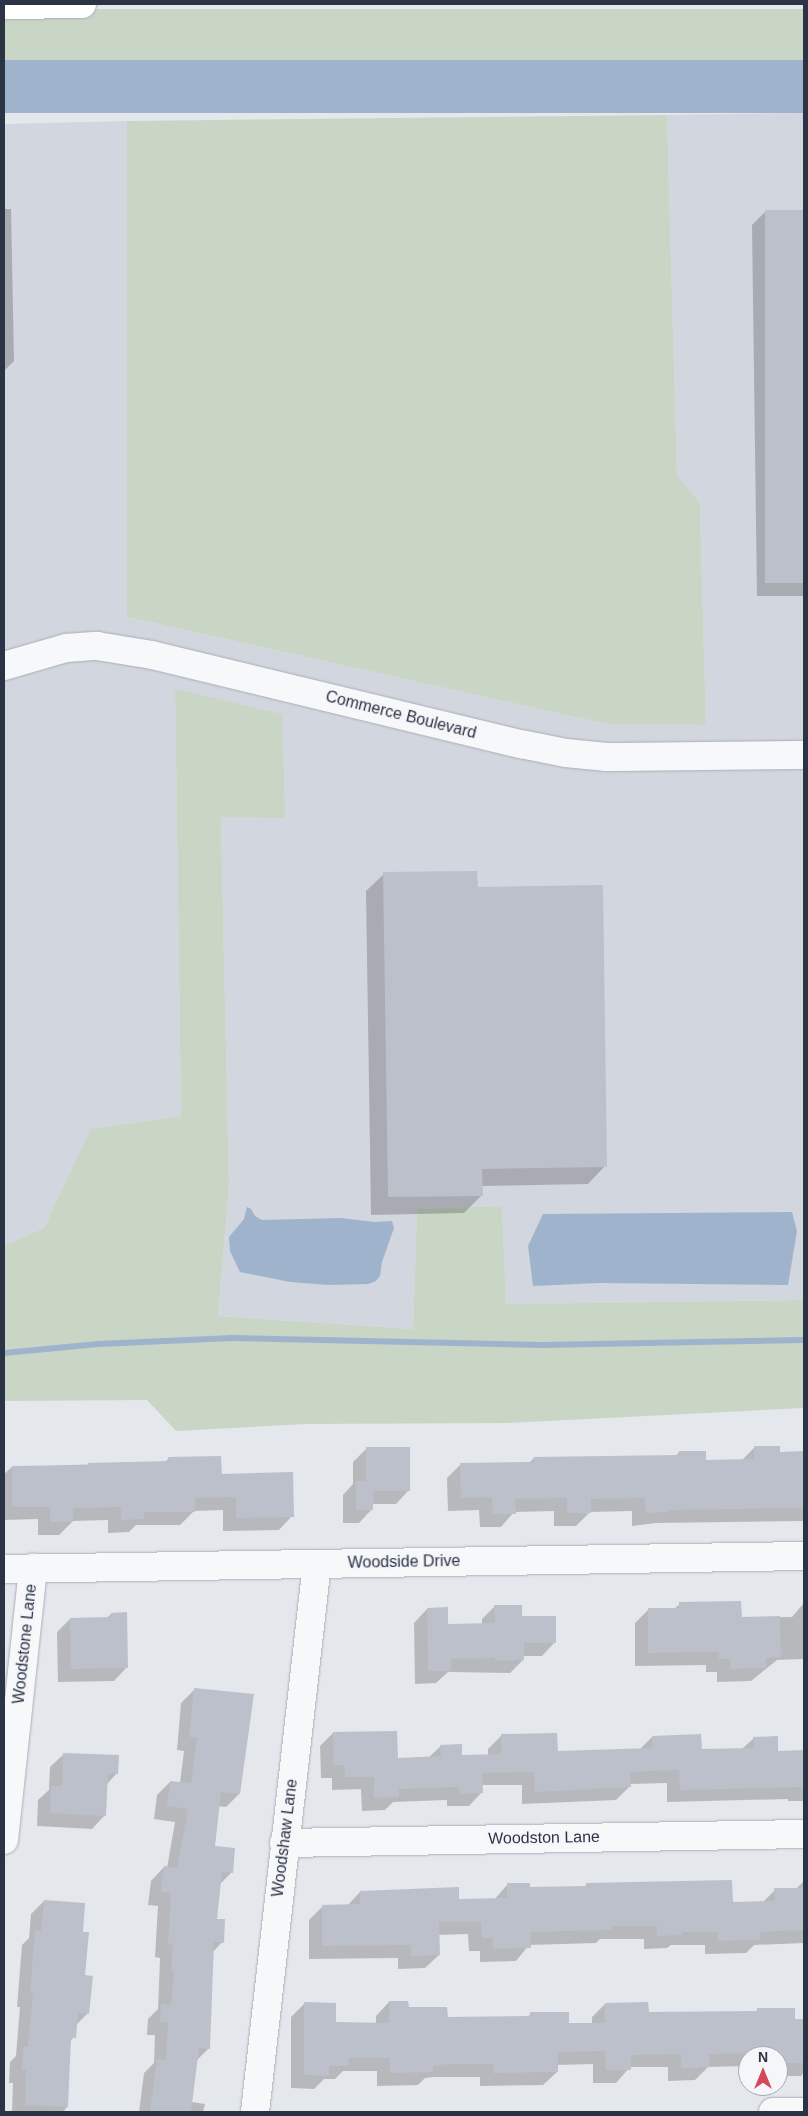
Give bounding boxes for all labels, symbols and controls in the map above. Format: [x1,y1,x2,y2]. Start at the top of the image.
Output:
street label: Commerce Boulevard [324,687,478,743]
street label: Woodside Drive [348,1551,460,1573]
street label: Woodstone Lane [9,1583,41,1705]
street label: Woodshaw Lane [268,1778,302,1898]
street label: Woodston Lane [488,1827,600,1849]
north arrow [738,2046,788,2096]
text: N [758,2049,768,2065]

